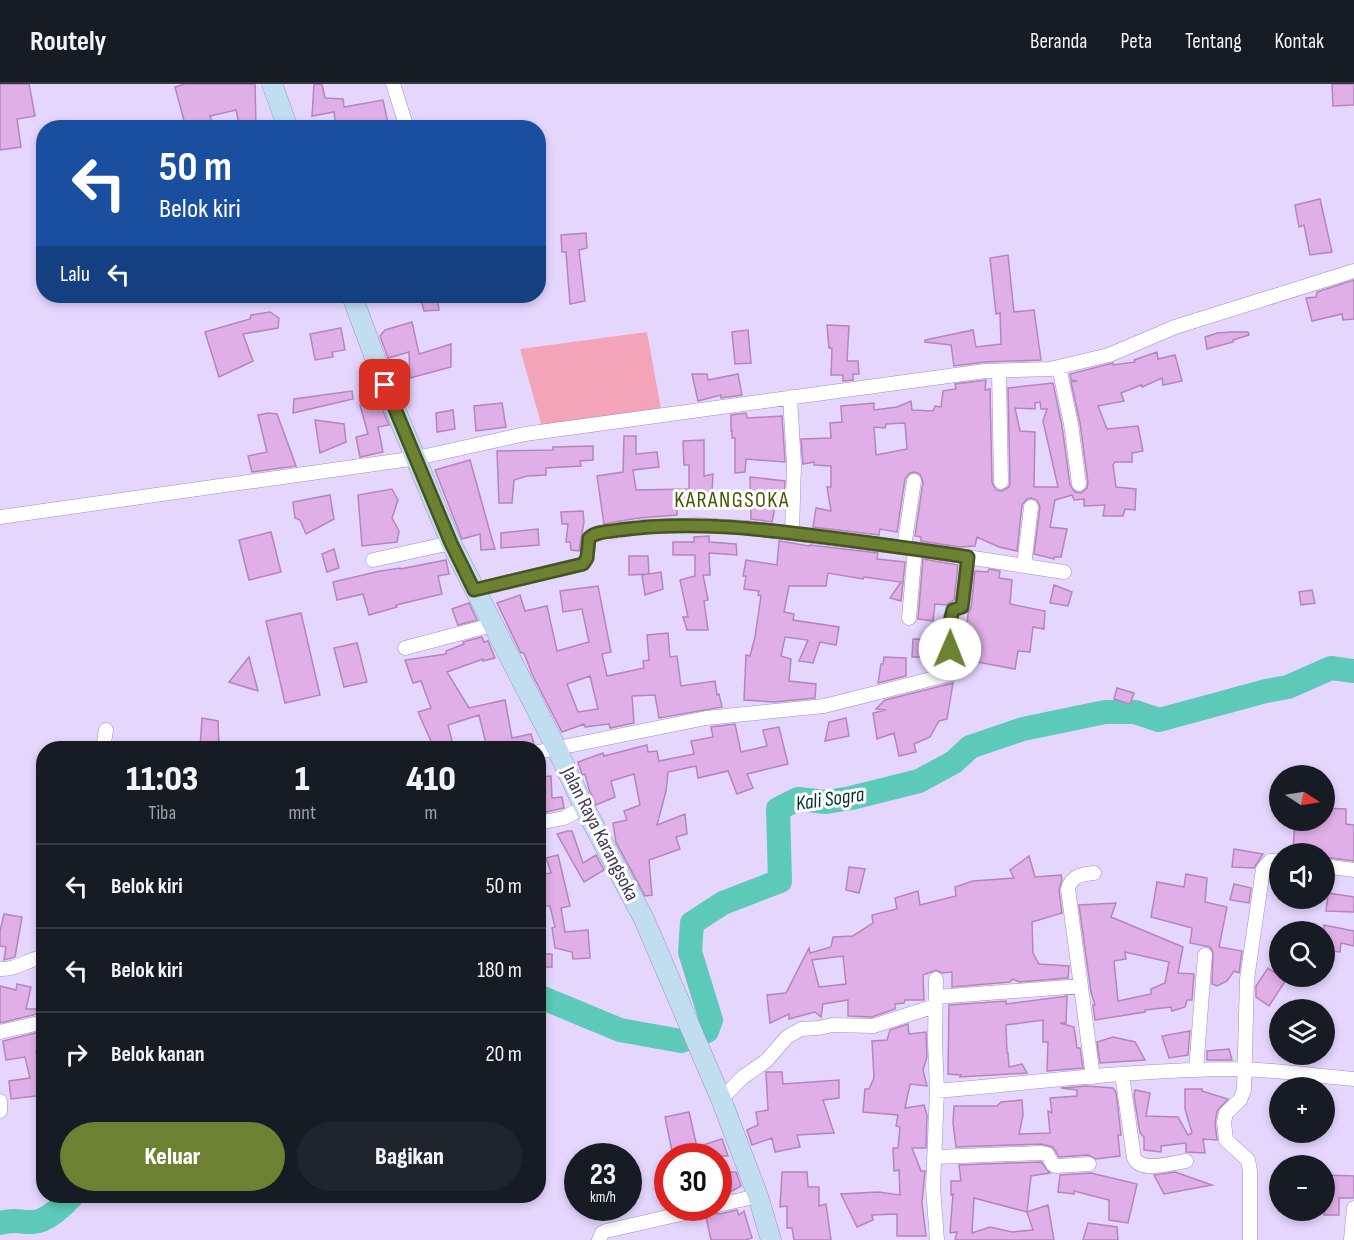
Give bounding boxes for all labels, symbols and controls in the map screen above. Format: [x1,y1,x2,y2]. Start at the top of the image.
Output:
text: Routely [30,25,106,58]
text: Beranda [1030,29,1087,54]
text: Peta [1120,29,1152,54]
text: Tentang [1185,29,1242,54]
text: Kontak [1275,29,1324,54]
text: 50 m [159,142,232,193]
icon: left [60,144,138,222]
text: Belok kiri [159,193,241,225]
icon: left [102,258,135,291]
text: Lalu [60,261,90,288]
pin [359,359,410,410]
icon: arrive [368,368,401,401]
district label: KARANGSOKA [674,487,790,514]
position arrow [918,617,982,681]
text: 11:03 [126,758,198,801]
text: 1 [295,758,310,801]
text: 410 [406,758,456,801]
street label: Jalan Raya Karangsoka [556,762,644,905]
north arrow [1269,765,1335,831]
map controls [1269,765,1335,1221]
water label: Kali Sogra [794,782,866,816]
text: Tiba [148,801,176,825]
text: mnt [288,801,316,825]
text: m [425,801,437,825]
button: sound [1269,843,1335,909]
icon: left [60,870,93,903]
text: Belok kiri [111,873,183,900]
text: 50 m [486,873,522,900]
button: search [1269,921,1335,987]
icon: left [60,954,93,987]
text: Belok kiri [111,957,183,984]
text: 180 m [477,957,522,984]
button: layers [1269,999,1335,1065]
icon: right [60,1038,93,1071]
text: Belok kanan [111,1041,204,1068]
text: 20 m [486,1041,522,1068]
button: + [1269,1077,1335,1143]
button: Keluar [60,1122,285,1191]
button: Bagikan [297,1122,522,1191]
speed limit sign: 30 [654,1143,732,1221]
button: − [1269,1155,1335,1221]
text: 23 [590,1157,616,1193]
text: km/h [590,1188,616,1207]

